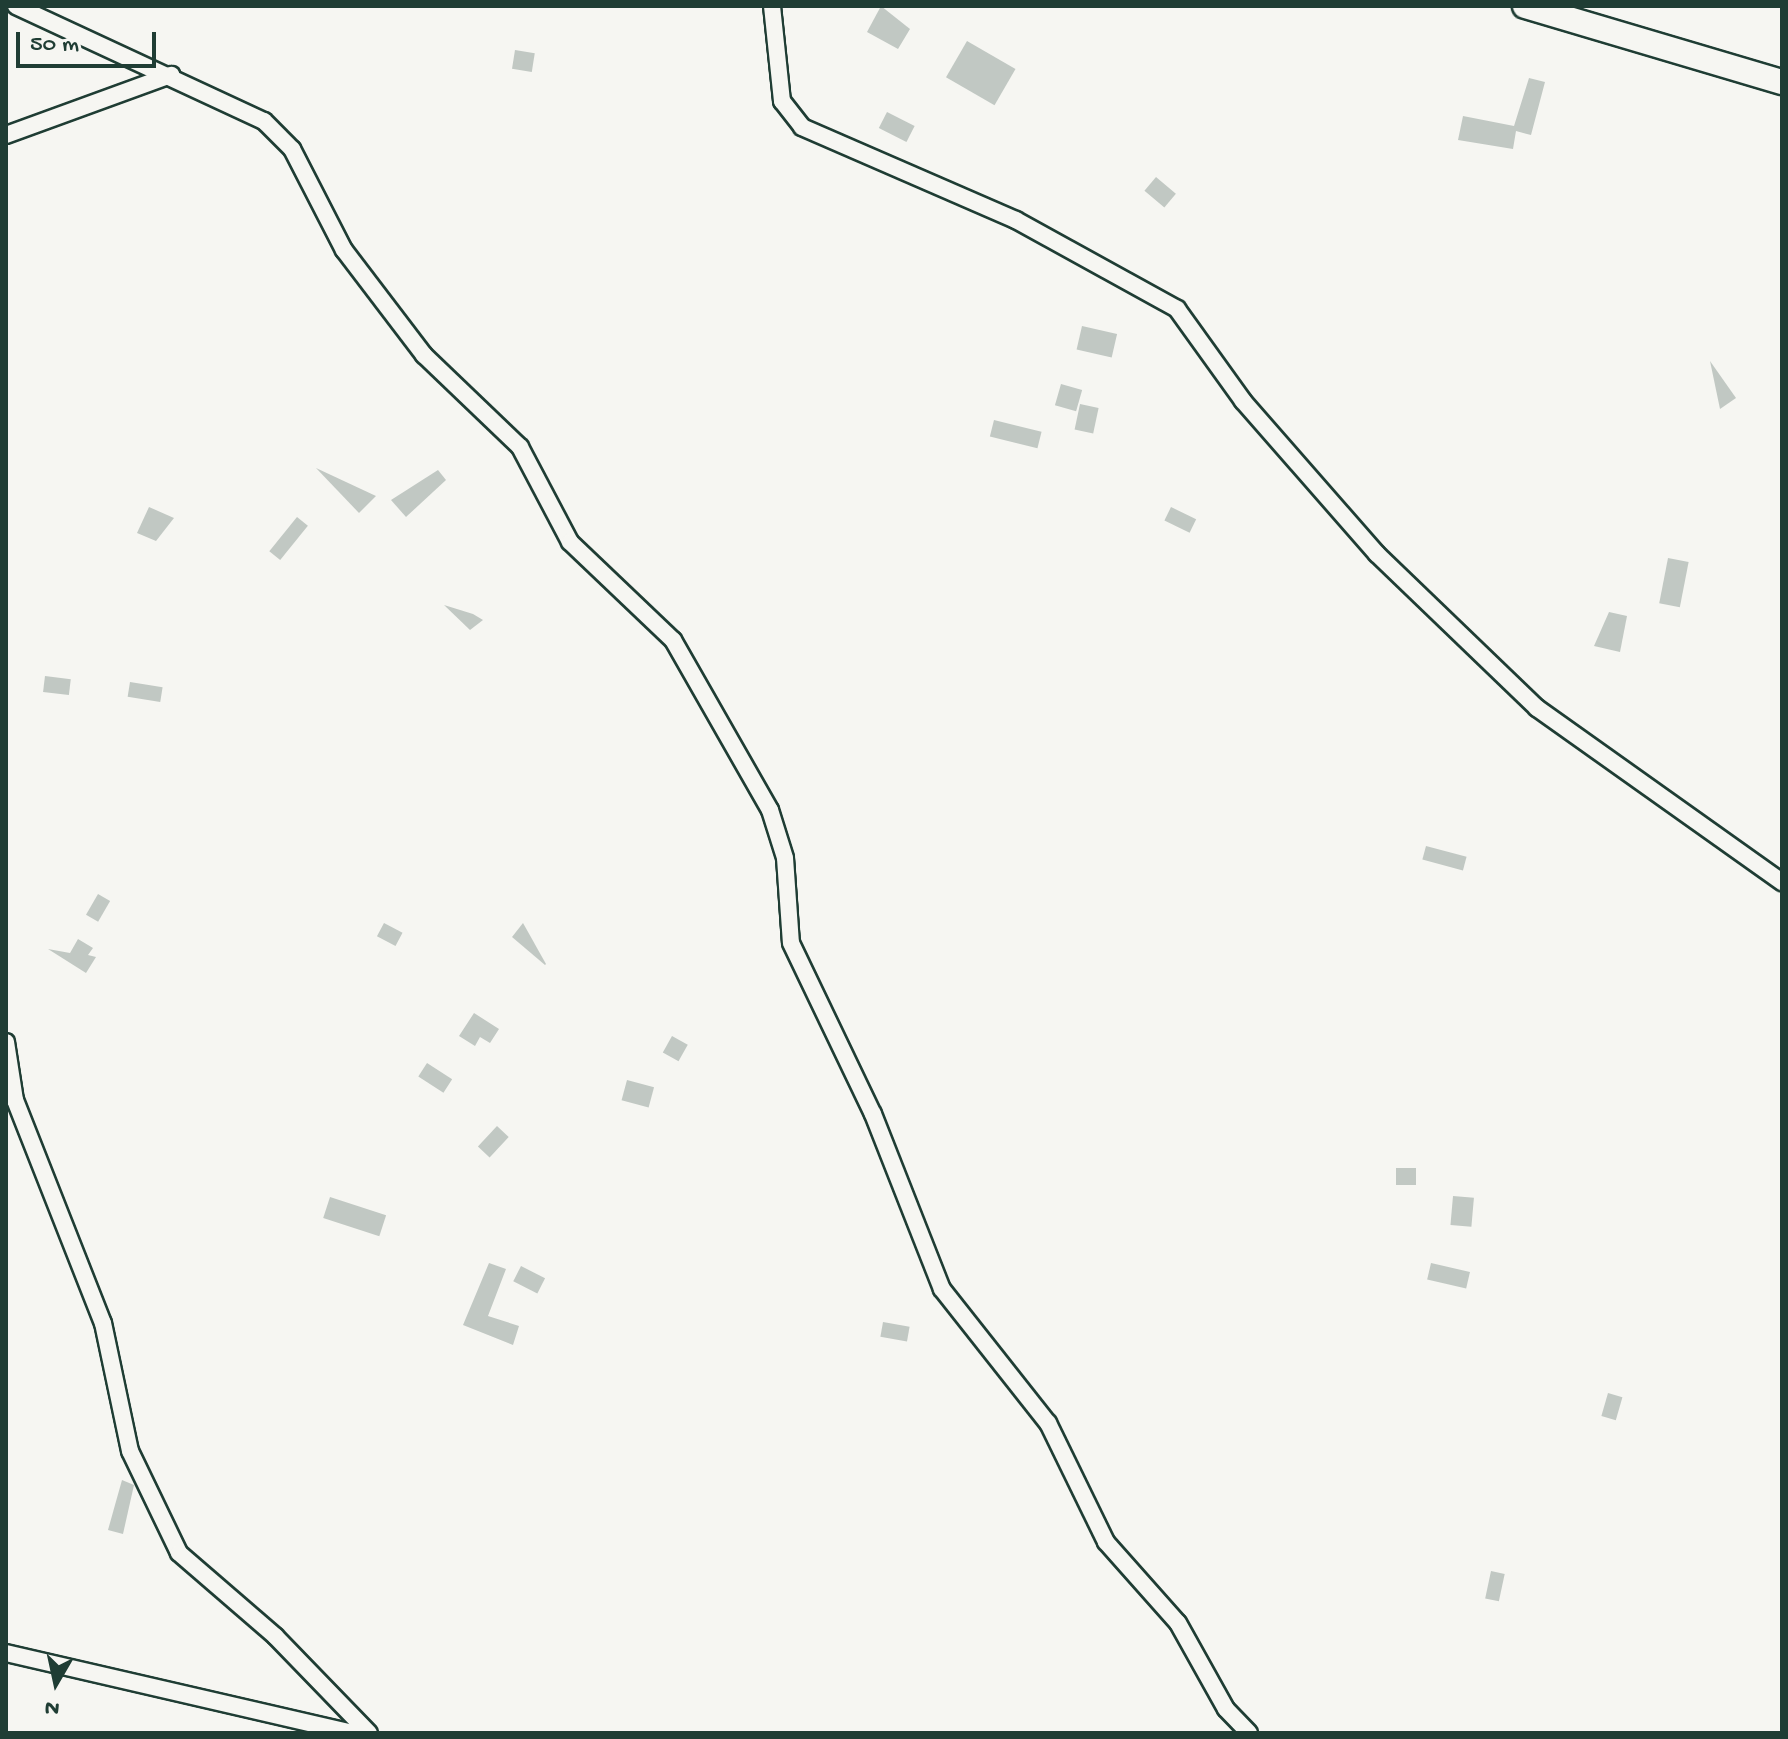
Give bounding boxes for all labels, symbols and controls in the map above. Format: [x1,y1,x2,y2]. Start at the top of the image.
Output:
scale bar [20,16,160,66]
text: 50 m [30,31,79,60]
north arrow [16,1643,96,1723]
text: N [43,1693,61,1721]

